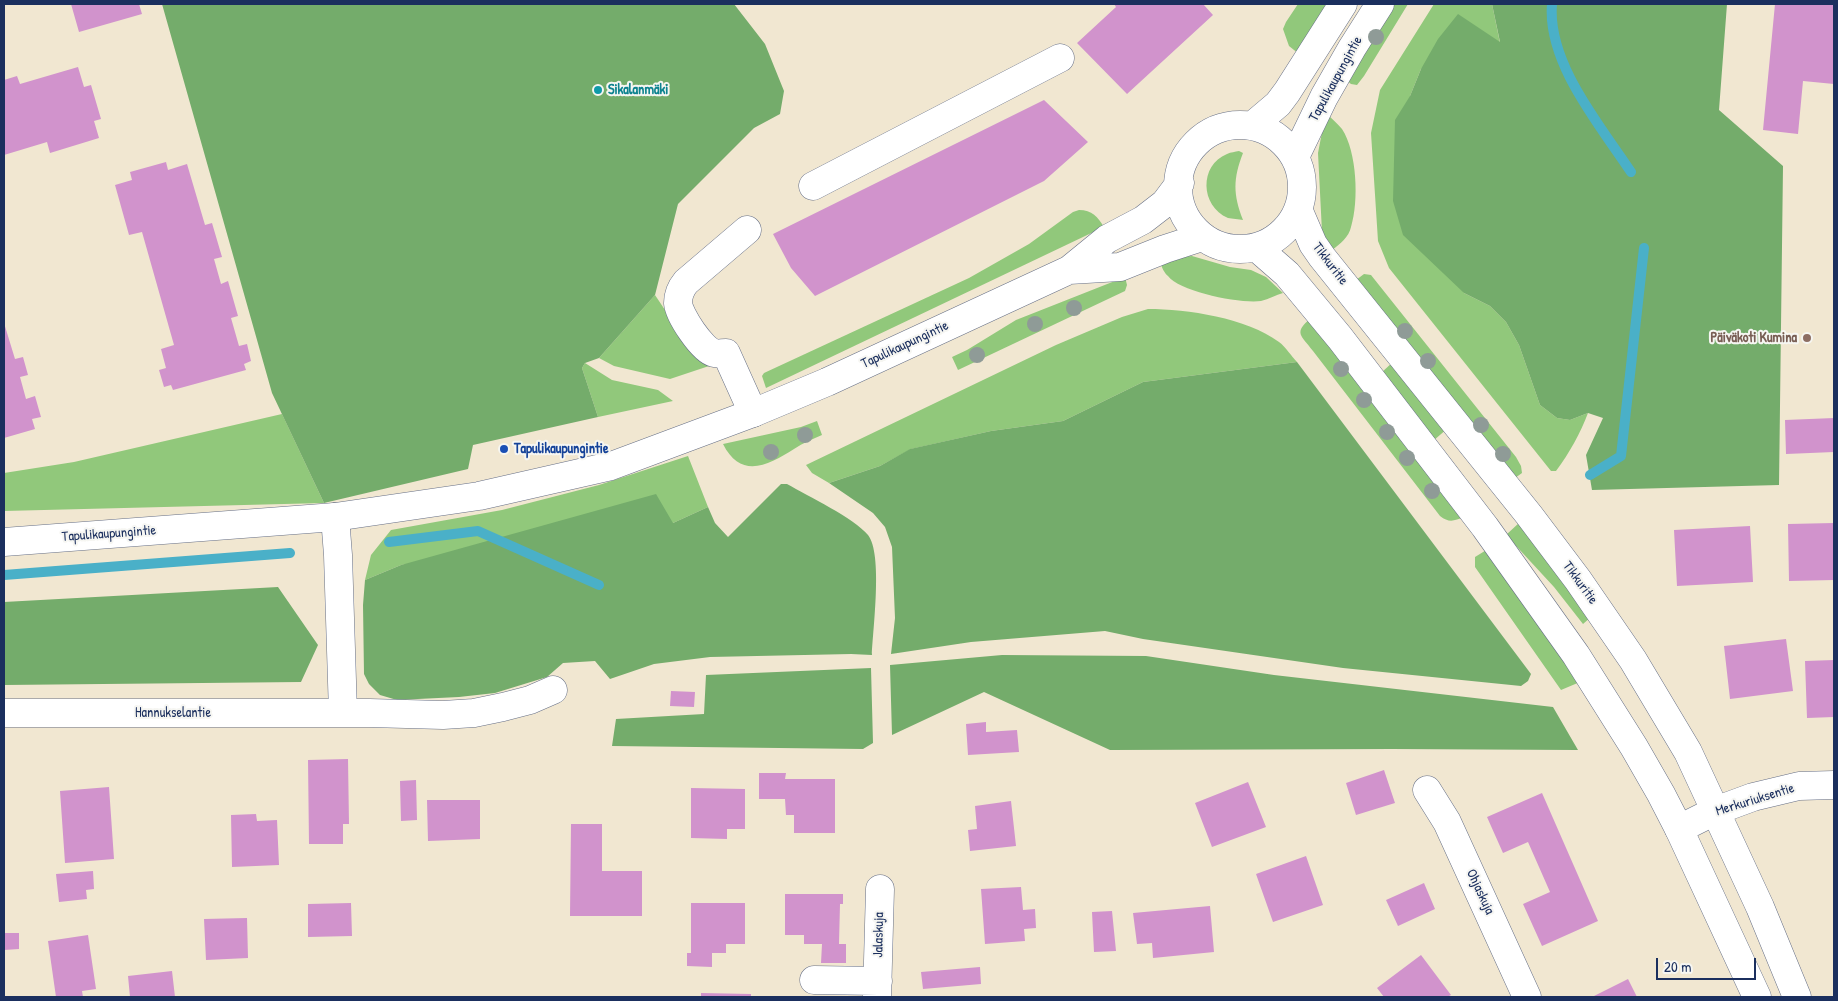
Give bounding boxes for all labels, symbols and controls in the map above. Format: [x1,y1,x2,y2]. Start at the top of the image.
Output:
street label: Tapulikaupungintie [1306,34,1366,124]
place label: Sikalanmäki [608,82,668,98]
marker: Sikalanmäki [592,84,604,96]
street label: Tikkuritie [1309,239,1351,289]
street label: Tapulikaupungintie [859,317,951,373]
place label: Päiväkoti Kumina [1711,330,1797,346]
marker: Päiväkoti Kumina [1801,332,1813,344]
place label: Tapulikaupungintie [514,441,609,457]
marker: Tapulikaupungintie [498,443,510,455]
street label: Tapulikaupungintie [61,522,157,546]
street label: Tikkuritie [1559,558,1601,608]
street label: Hannukselantie [135,705,211,721]
street label: Merkuriuksentie [1714,780,1796,820]
street label: Ohjaskuja [1462,867,1498,917]
street label: Jalaskuja [870,912,888,958]
scale bar [1658,948,1758,980]
text: 20 m [1664,956,1691,977]

